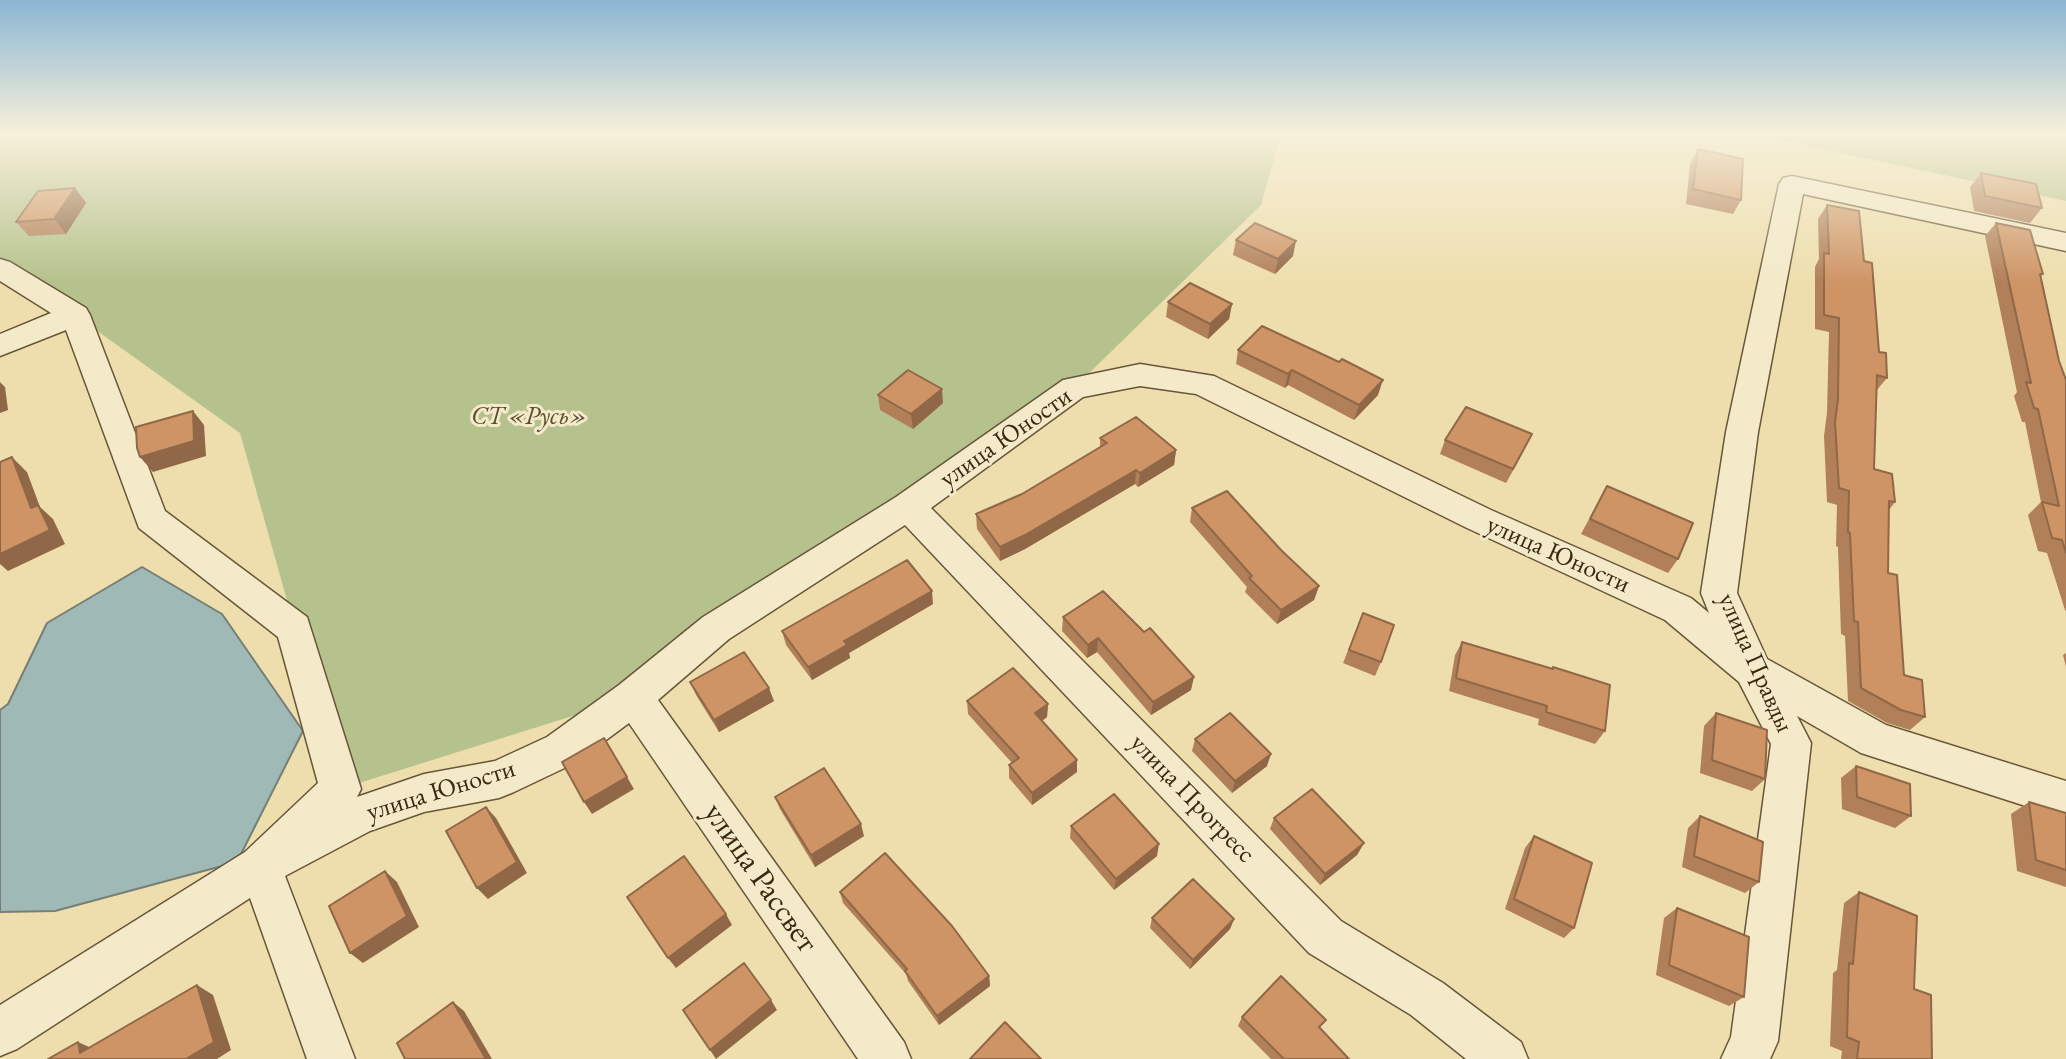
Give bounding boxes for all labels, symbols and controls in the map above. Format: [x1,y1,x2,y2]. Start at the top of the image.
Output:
street label: улица Юности [934,381,1078,495]
park label: СТ «Русь» [471,401,587,433]
street label: улица Юности [1481,509,1635,601]
street label: улица Правды [1710,589,1800,737]
street label: улица Прогресс [1123,728,1261,870]
street label: улица Юности [363,754,519,828]
street label: улица Рассвет [694,796,826,960]

